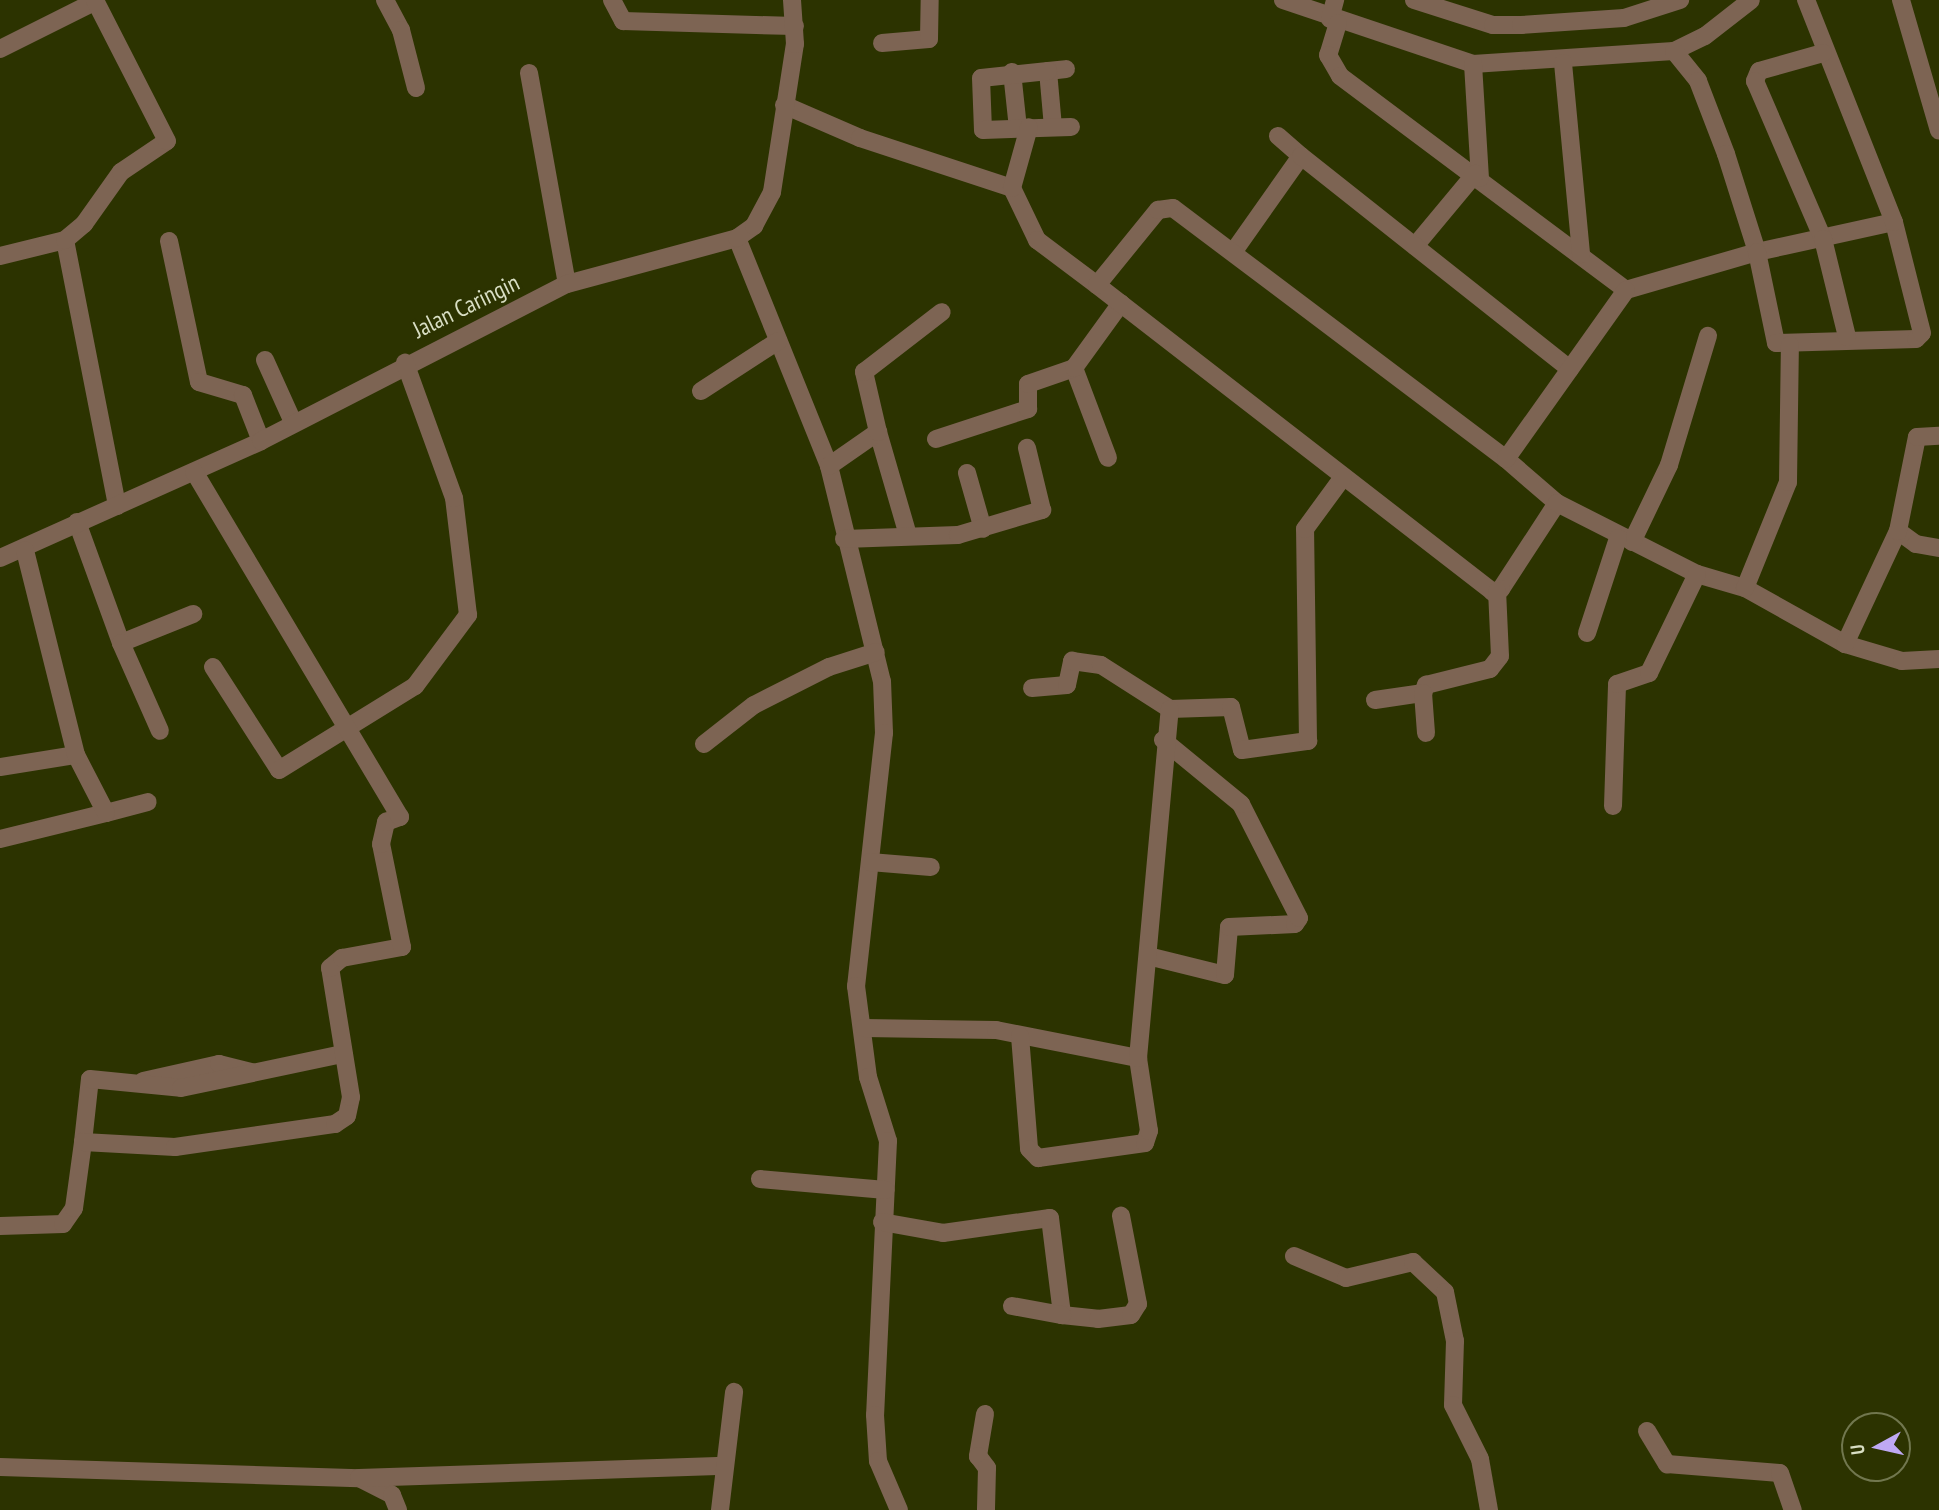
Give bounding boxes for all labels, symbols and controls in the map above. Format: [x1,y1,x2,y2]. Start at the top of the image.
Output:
street label: Jalan Caringin [408,268,524,344]
north arrow [1841,1412,1911,1482]
text: U [1845,1443,1870,1456]

